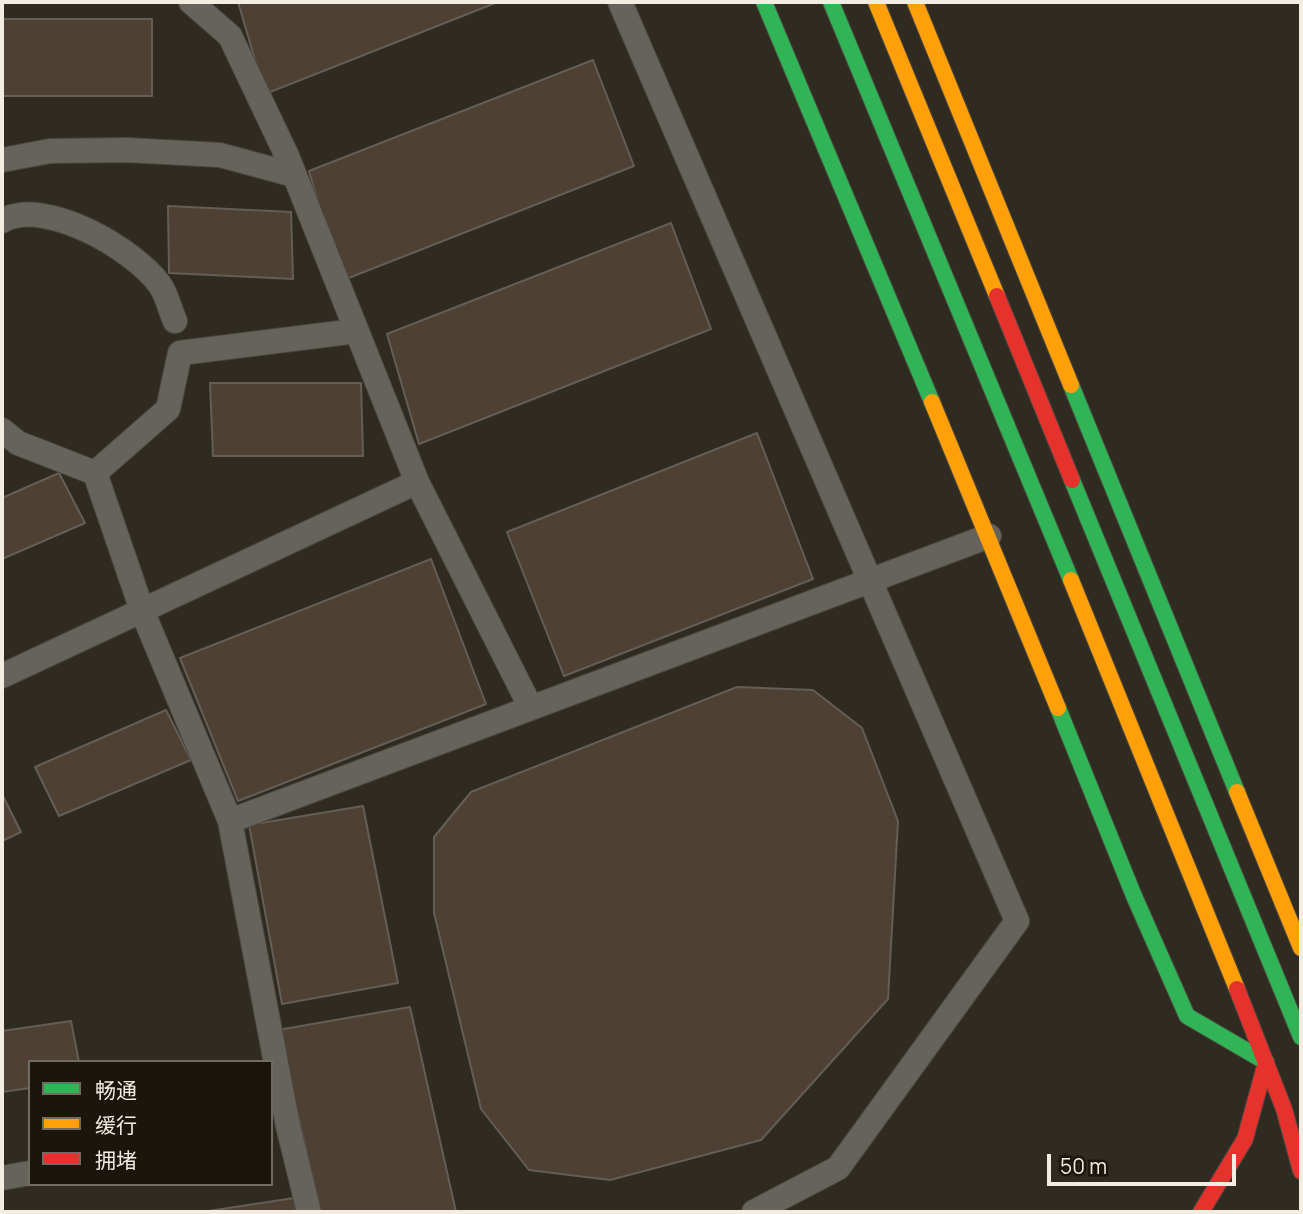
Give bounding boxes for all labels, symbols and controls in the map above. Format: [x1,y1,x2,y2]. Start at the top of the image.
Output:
legend [28,1060,273,1186]
text: 畅通 [95,1076,137,1104]
text: 缓行 [95,1111,137,1139]
scale bar [1051,1140,1240,1184]
text: 拥堵 [95,1146,137,1174]
text: 50 m [1060,1152,1107,1180]

